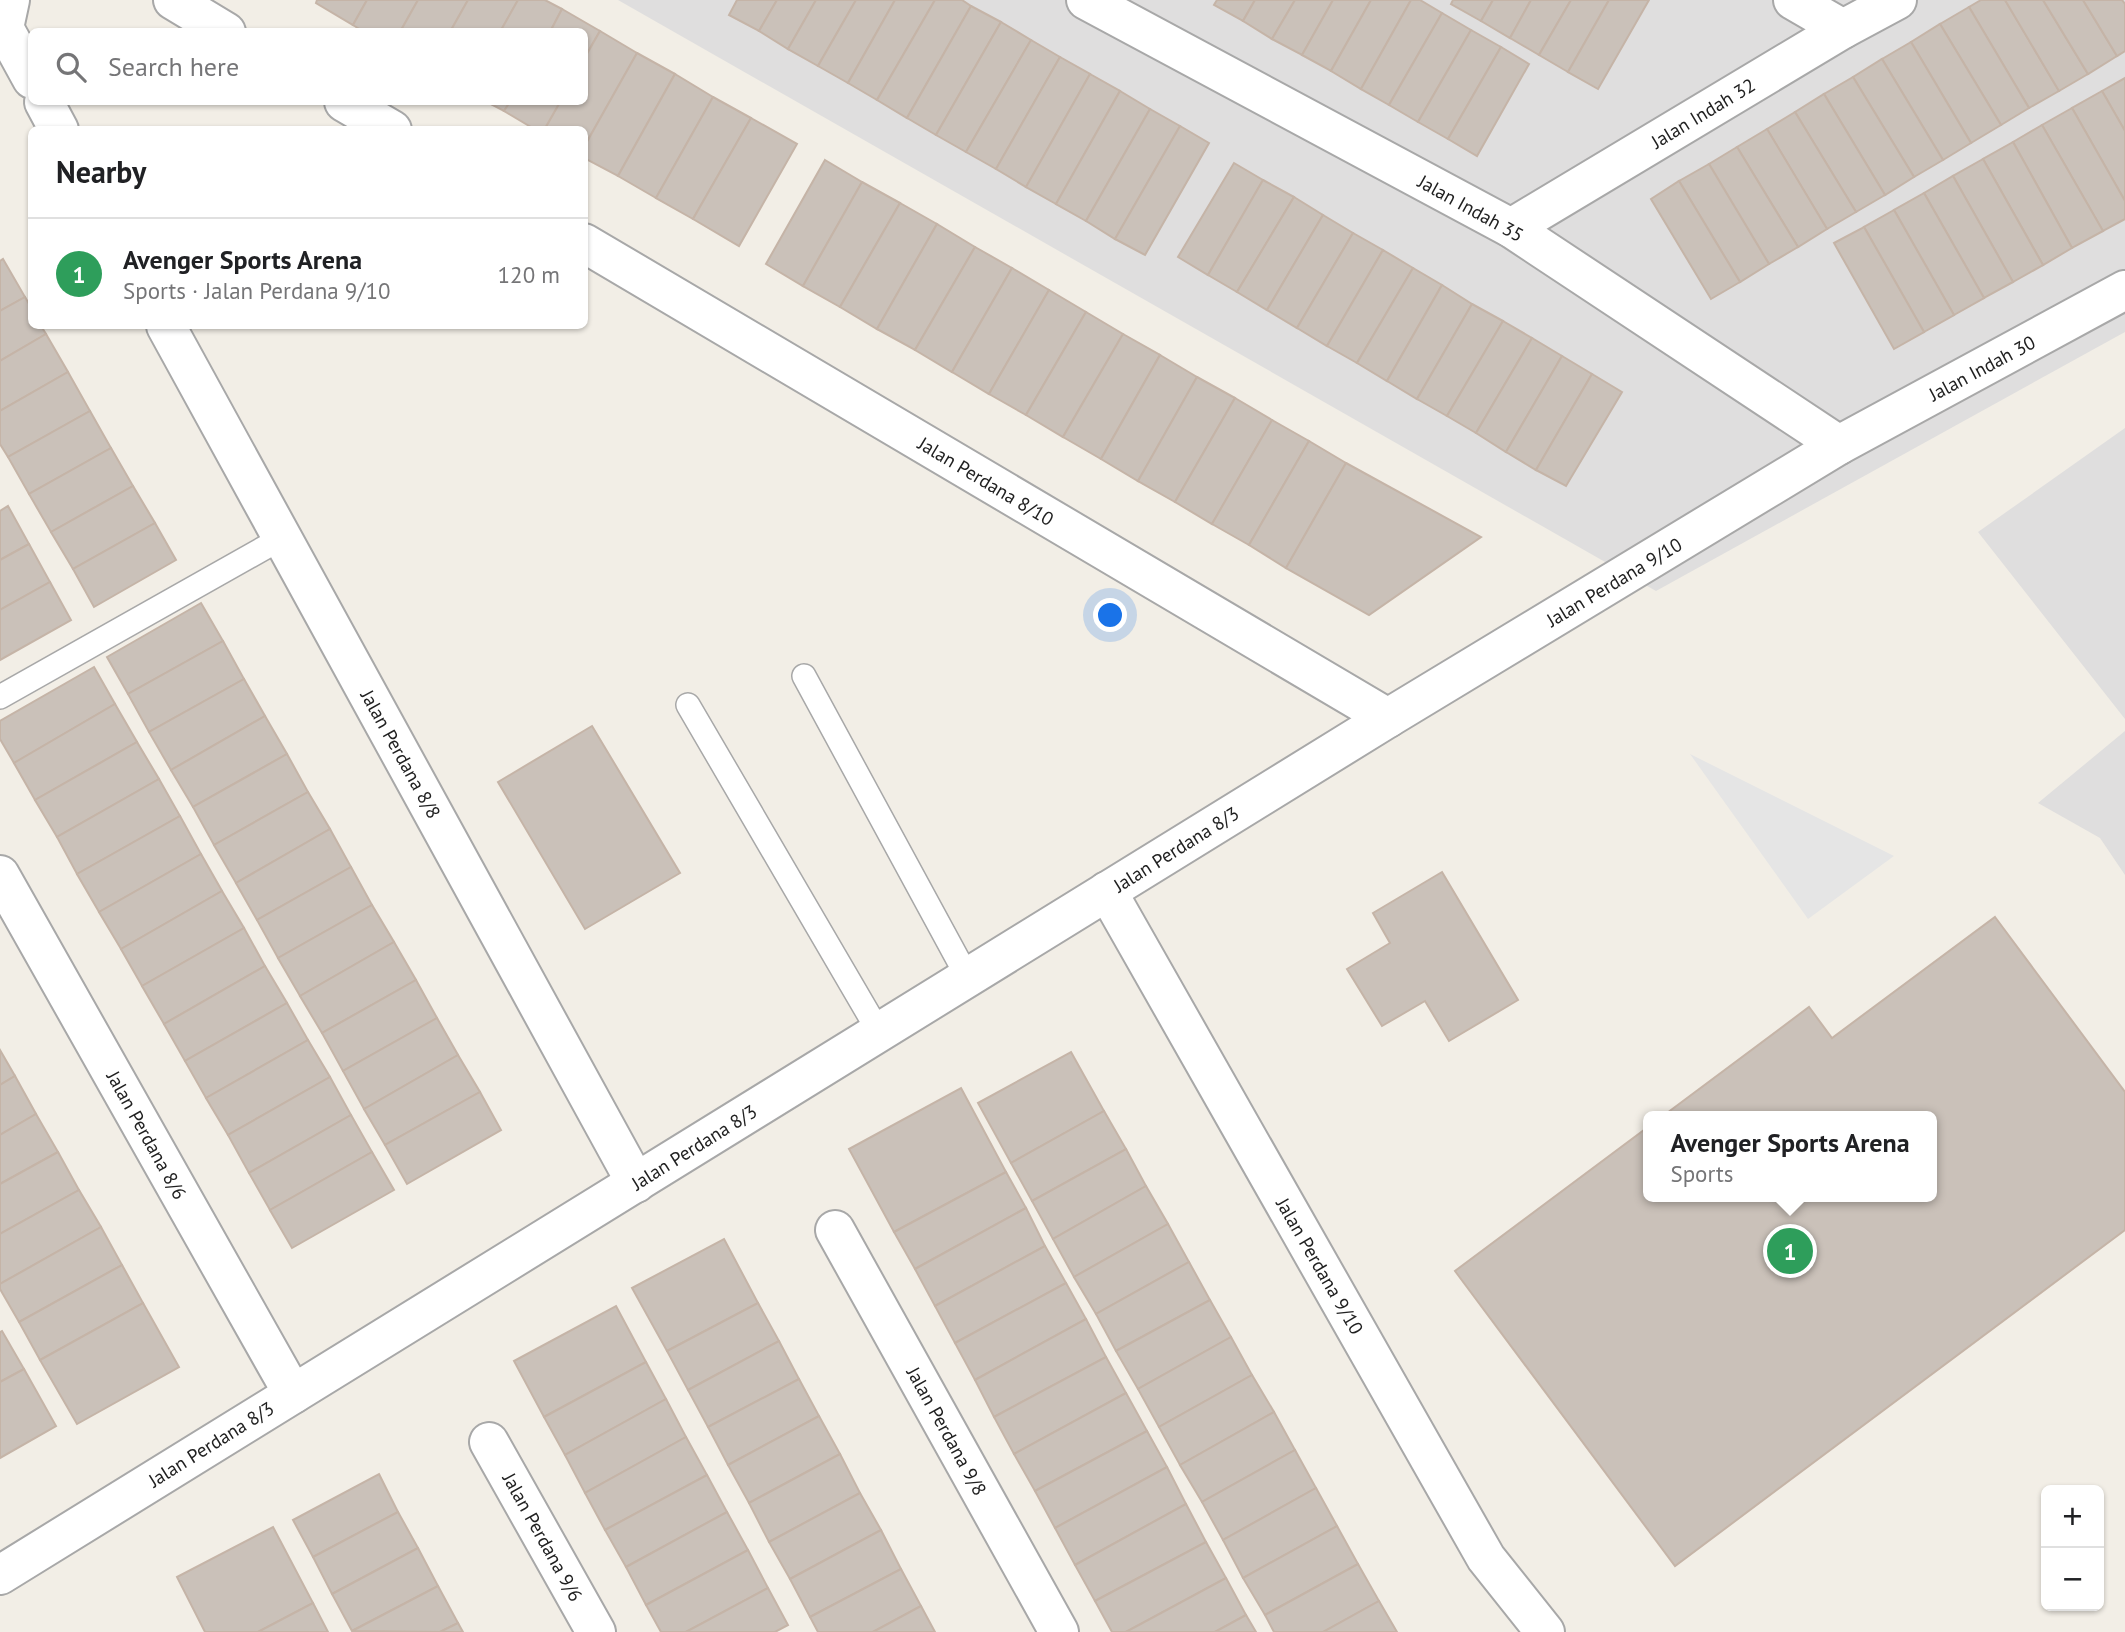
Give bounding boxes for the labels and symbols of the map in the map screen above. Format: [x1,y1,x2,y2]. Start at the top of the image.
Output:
street label: Jalan Indah 32 [1646,73,1759,154]
street label: Jalan Indah 35 [1413,169,1528,247]
street label: Jalan Indah 30 [1924,330,2039,407]
street label: Jalan Perdana 8/10 [913,431,1058,531]
street label: Jalan Perdana 9/10 [1541,532,1686,632]
your location [1093,598,1127,632]
street label: Jalan Perdana 8/8 [355,685,446,823]
street label: Jalan Perdana 8/3 [1108,801,1243,898]
street label: Jalan Perdana 8/6 [101,1066,192,1204]
street label: Jalan Perdana 8/3 [626,1099,761,1196]
street label: Jalan Perdana 9/10 [1271,1193,1369,1339]
pin: 1 [1767,1225,1813,1277]
street label: Jalan Perdana 9/8 [901,1362,992,1500]
street label: Jalan Perdana 8/3 [143,1396,278,1493]
street label: Jalan Perdana 9/6 [497,1468,588,1606]

